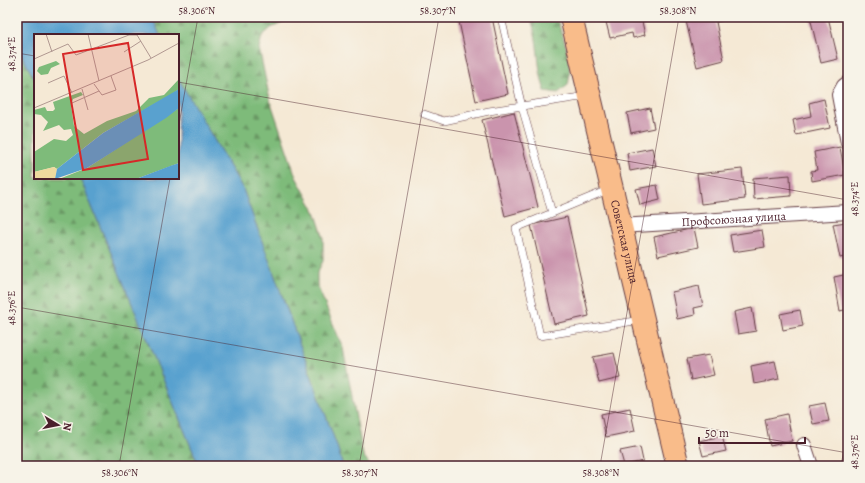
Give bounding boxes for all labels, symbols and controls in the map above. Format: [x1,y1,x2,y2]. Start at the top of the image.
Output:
text: 58.306°N [179,4,215,17]
text: 58.307°N [420,4,456,17]
text: 58.308°N [660,4,696,17]
inset map [34,34,179,179]
text: 48.374°E [5,37,18,71]
text: 48.374°E [848,182,861,216]
street label: Советская улица [607,198,642,286]
street label: Профсоюзная улица [681,208,787,230]
text: 48.376°E [5,291,18,325]
north arrow [38,405,78,445]
scale bar [699,419,805,445]
text: N [59,421,75,432]
text: 50 m [705,425,729,441]
text: 48.376°E [848,435,861,469]
text: 58.306°N [102,466,138,479]
text: 58.307°N [342,466,378,479]
text: 58.308°N [583,466,619,479]

